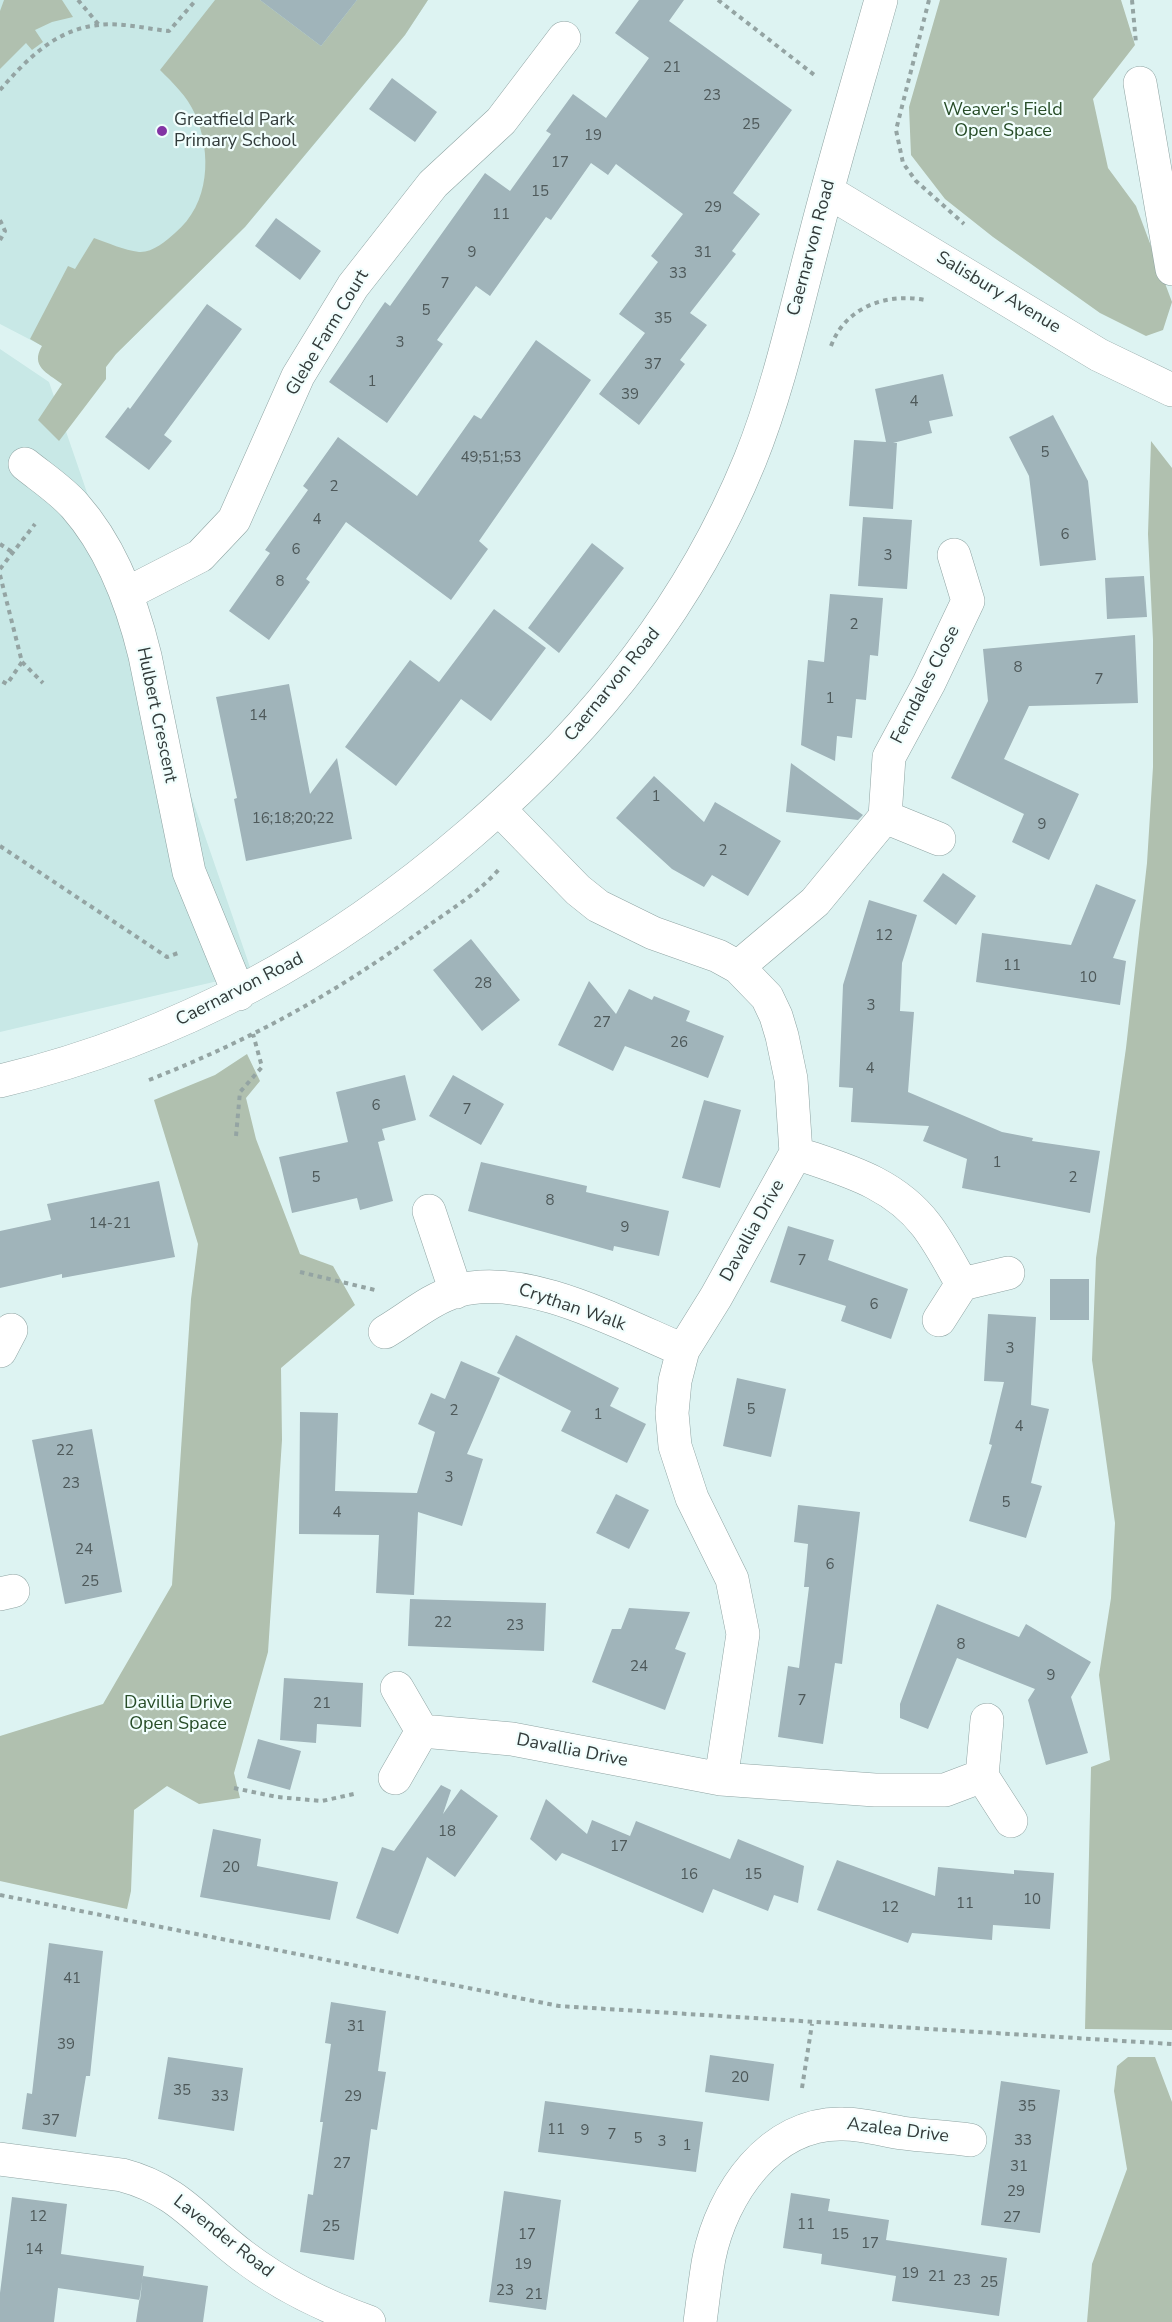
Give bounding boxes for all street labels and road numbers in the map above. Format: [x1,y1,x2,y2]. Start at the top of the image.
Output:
street label: Caernarvon Road [783,178,841,318]
street label: Salisbury Avenue [932,247,1064,339]
street label: Glebe Farm Court [282,266,374,400]
street label: Ferndales Close [887,622,965,748]
street label: Caernarvon Road [561,624,665,746]
street label: Hulbert Crescent [131,645,181,785]
street label: Caernarvon Road [173,949,307,1031]
street label: Davallia Drive [716,1176,790,1286]
street label: Crythan Walk [515,1280,629,1336]
street label: Davallia Drive [514,1730,630,1772]
street label: Azalea Drive [846,2114,950,2148]
street label: Lavender Road [169,2191,277,2283]

